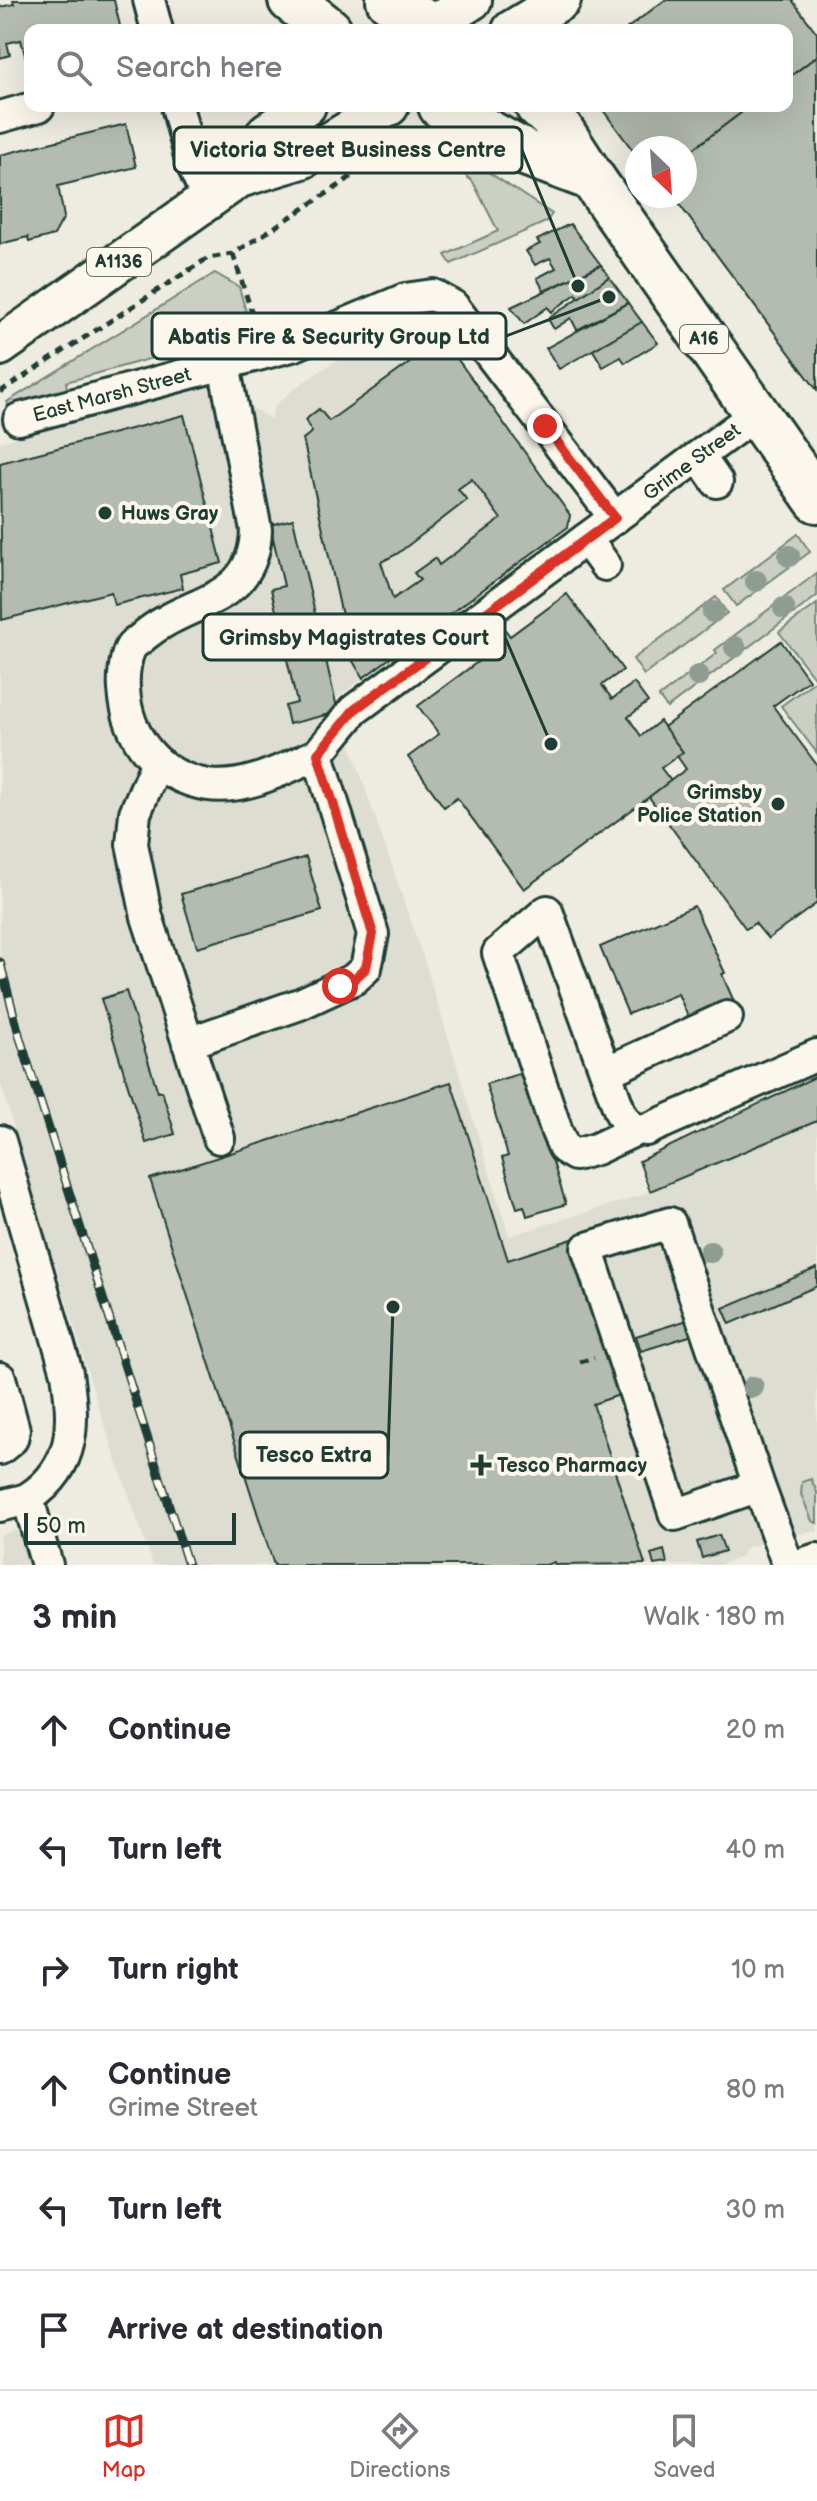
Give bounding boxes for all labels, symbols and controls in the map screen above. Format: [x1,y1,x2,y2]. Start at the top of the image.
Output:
search box [24,24,793,112]
icon: search [52,46,96,90]
text: Search here [116,50,282,86]
callout: Victoria Street Business Centre [174,127,522,173]
north arrow [625,136,697,208]
text: Victoria Street Business Centre [190,137,506,164]
road number: A1136 [87,248,151,276]
callout: Abatis Fire & Security Group Ltd [152,313,506,359]
text: Abatis Fire & Security Group Ltd [167,324,490,351]
road number: A16 [680,325,728,353]
street label: East Marsh Street [30,362,194,428]
route end [527,408,563,444]
street label: Grime Street [638,418,746,506]
place label: Huws Gray [121,502,219,526]
marker: Huws Gray [96,504,114,522]
callout: Grimsby Magistrates Court [203,614,505,660]
text: Grimsby Magistrates Court [219,625,490,652]
place label: Grimsby Police Station [637,781,763,828]
marker: Grimsby Police Station [769,795,787,813]
route start [322,968,358,1004]
callout: Tesco Extra [240,1432,388,1478]
text: Tesco Extra [256,1442,372,1469]
place label: Tesco Pharmacy [497,1454,648,1478]
marker: Tesco Pharmacy [472,1456,490,1474]
scale bar [24,1509,236,1545]
text: 50 m [36,1513,86,1540]
text: 3 min [32,1597,117,1638]
text: Walk · 180 m [644,1602,785,1633]
icon: ahead [32,1708,76,1752]
text: Continue [108,1712,231,1748]
text: 20 m [726,1715,785,1746]
icon: left [32,1828,76,1872]
text: Turn left [108,1832,222,1868]
text: 40 m [725,1835,785,1866]
icon: right [32,1948,76,1992]
text: Turn right [108,1952,239,1988]
text: 10 m [731,1955,785,1986]
text: Continue [108,2057,231,2093]
icon: ahead [32,2068,76,2112]
text: 80 m [726,2075,785,2106]
text: Grime Street [108,2093,258,2124]
icon: left [32,2188,76,2232]
text: Turn left [108,2192,222,2228]
text: 30 m [725,2195,785,2226]
icon: arrive [32,2308,76,2352]
text: Arrive at destination [108,2312,384,2348]
tab: Map [102,2409,146,2484]
tab: Directions [349,2409,450,2484]
tab: Saved [654,2409,715,2484]

